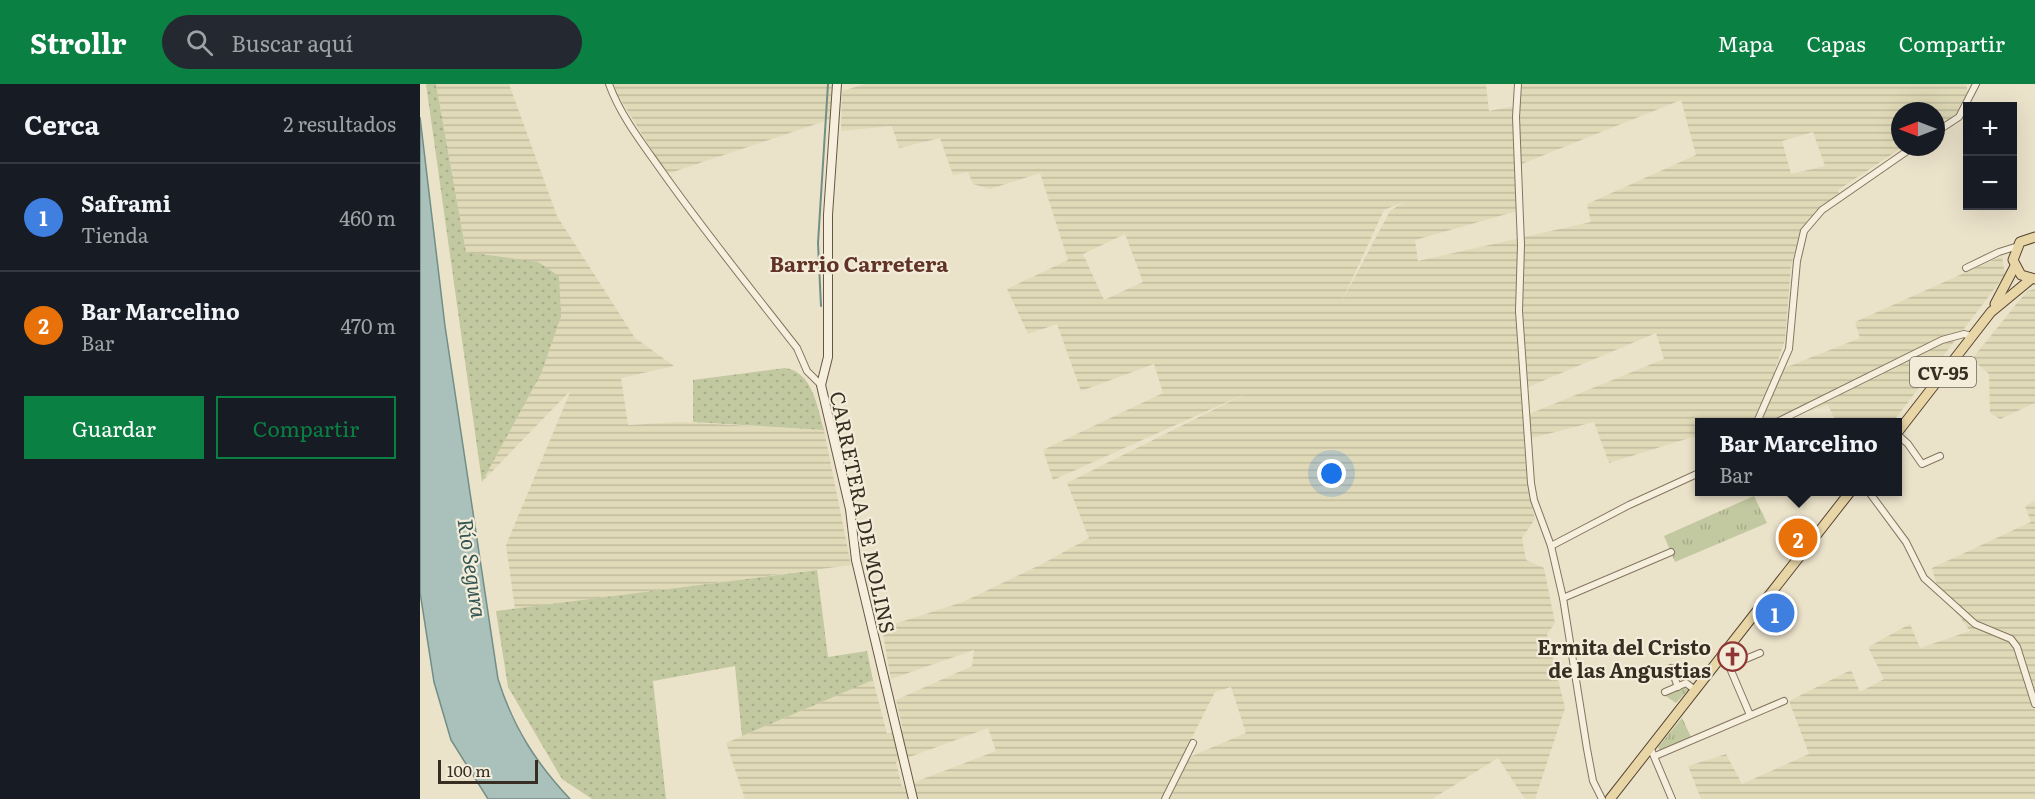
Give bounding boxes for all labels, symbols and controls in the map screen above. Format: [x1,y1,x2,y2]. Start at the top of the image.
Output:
search box [162,15,582,69]
text: Strollr [30,21,126,63]
icon: search [183,26,216,59]
text: Buscar aquí [231,26,353,59]
text: Mapa [1717,27,1774,58]
text: Capas [1807,27,1866,58]
text: Compartir [1899,27,2005,58]
north arrow [1891,102,1945,156]
map controls [1963,102,2017,210]
button: + [1963,102,2017,156]
text: Cerca [24,104,100,143]
text: 2 resultados [283,108,396,138]
button: − [1963,156,2017,210]
text: Saframi [81,186,171,219]
text: 1 [39,202,48,232]
text: 460 m [339,202,396,232]
text: Tienda [81,219,149,249]
district label: Barrio Carretera [770,247,949,278]
text: Bar Marcelino [81,294,240,327]
text: 2 [38,310,49,340]
text: 470 m [341,310,396,340]
text: Bar [81,327,114,357]
road number: CV-95 [1910,357,1976,387]
street label: CARRETERA DE MOLINS [824,388,904,636]
button: Guardar [24,396,204,459]
button: Compartir [216,396,396,459]
popup [1695,418,1902,496]
text: Bar Marcelino [1719,426,1878,459]
your location [1317,459,1346,488]
text: Bar [1719,459,1752,489]
water label: Río Segura [452,516,496,620]
pin: 2 [1778,516,1818,560]
pin: 1 [1756,590,1794,636]
place label: Ermita del Cristo de las Angustias [1537,631,1711,684]
church icon: Ermita del Cristo de las Angustias [1716,641,1748,673]
scale bar [438,757,538,784]
text: 100 m [447,758,491,782]

